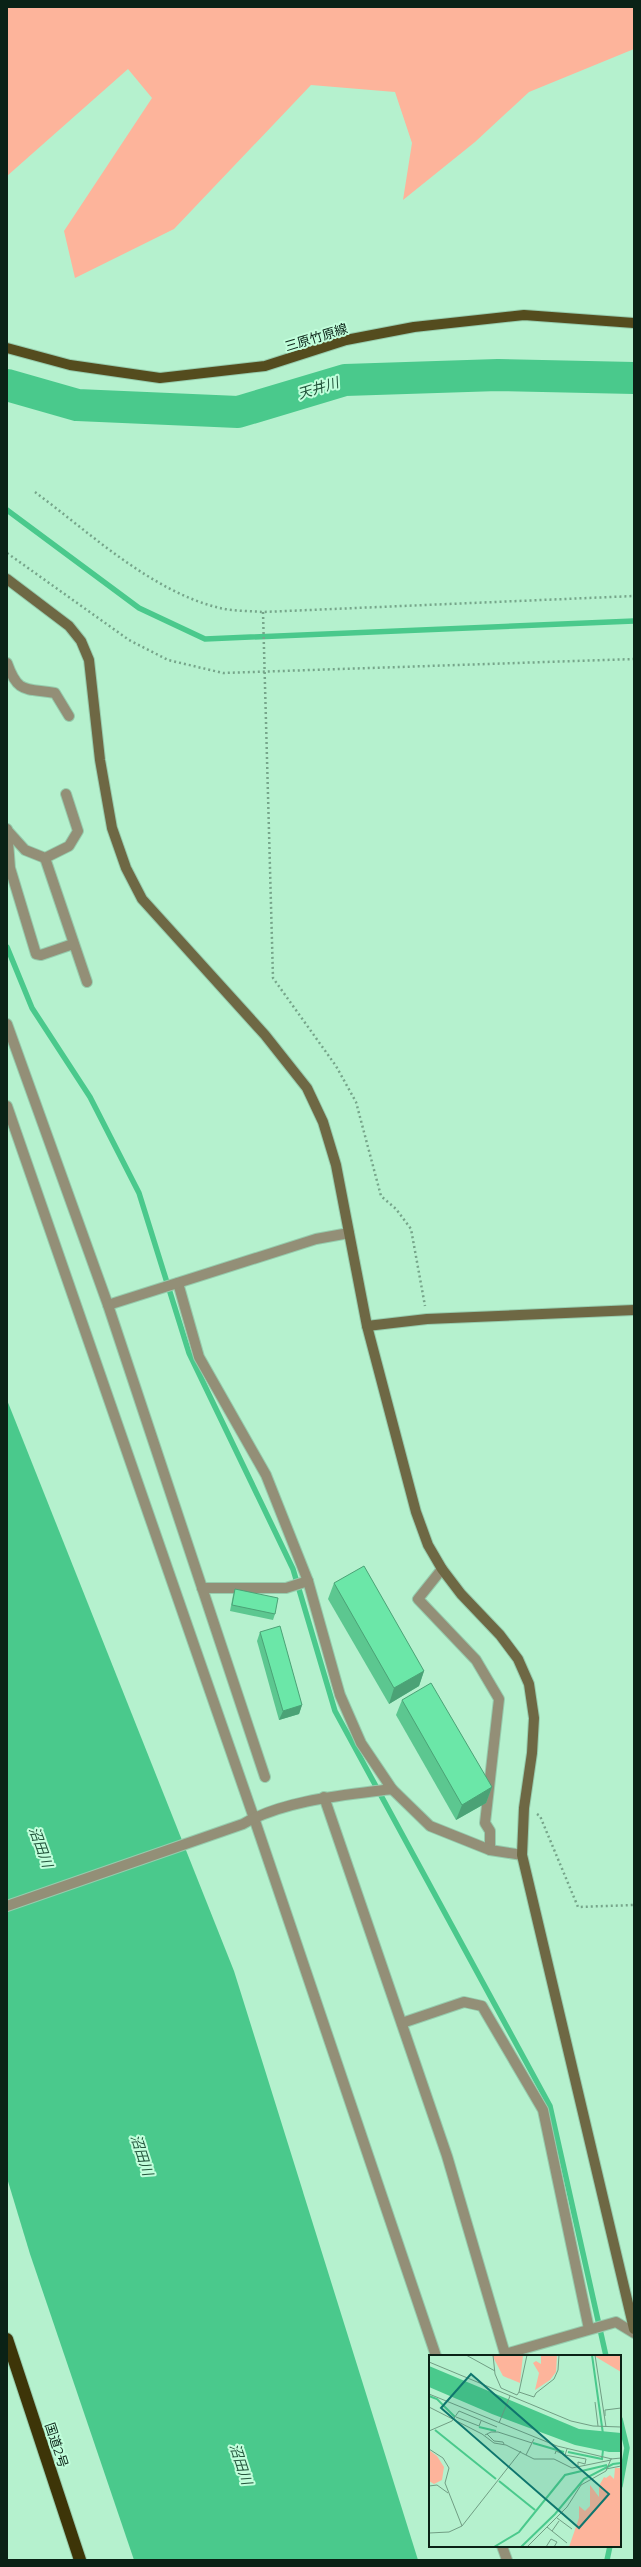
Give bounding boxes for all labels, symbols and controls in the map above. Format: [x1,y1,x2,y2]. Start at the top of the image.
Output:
street label: 三原竹原線 [283,320,349,354]
water label: 天井川 [295,373,343,403]
water label: 沼田川 [25,1824,57,1872]
water label: 沼田川 [127,2132,158,2180]
inset map [429,2355,621,2547]
street label: 国道2号 [42,2420,72,2470]
water label: 沼田川 [226,2441,257,2489]

